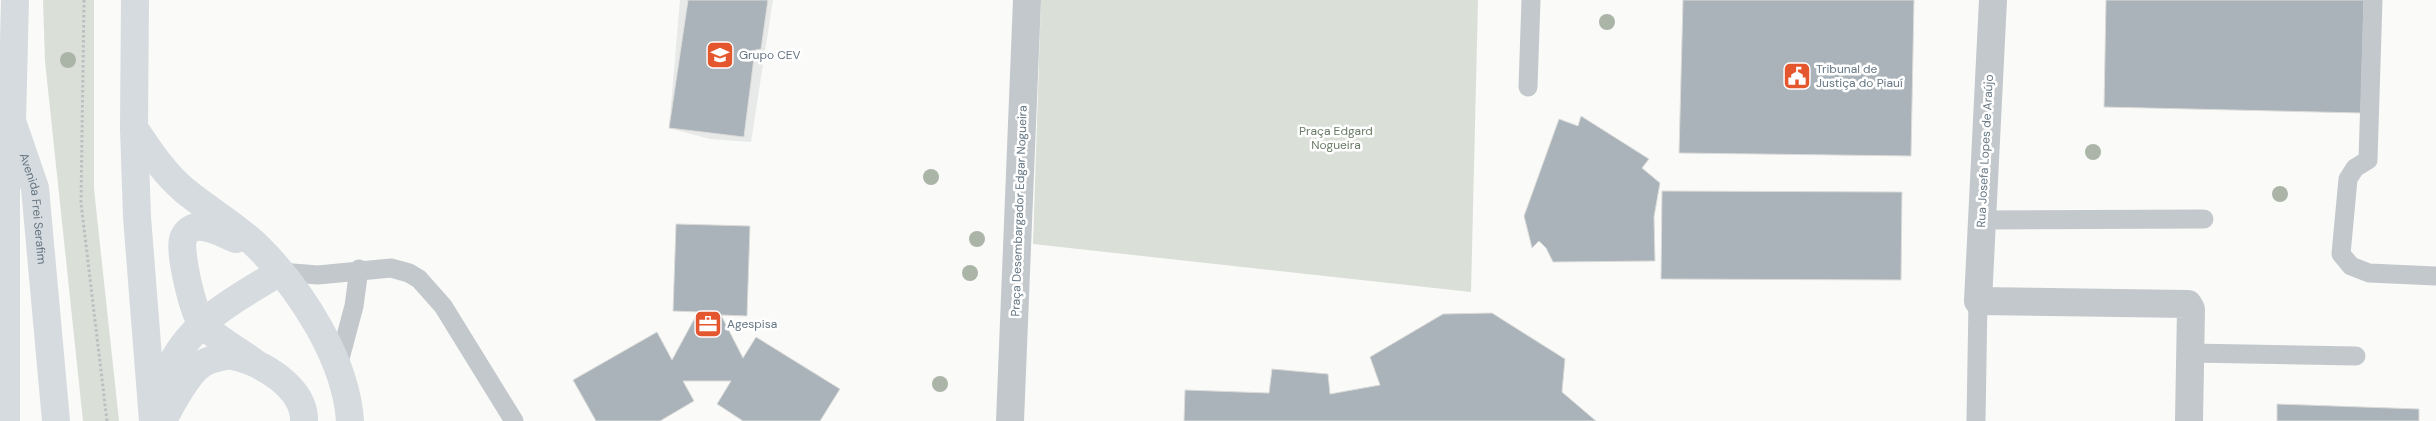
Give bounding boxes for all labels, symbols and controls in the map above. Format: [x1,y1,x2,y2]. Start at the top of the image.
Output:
school or university icon: Grupo CEV [705,40,735,70]
place label: Grupo CEV [739,47,801,63]
public building icon: Tribunal de Justiça do Piauí [1782,61,1812,91]
place label: Tribunal de Justiça do Piauí [1816,61,1903,91]
street label: Rua Josefa Lopes de Araújo [1973,74,1997,228]
street label: Praça Desembargador Edgar Nogueira [1007,105,1031,317]
park label: Praça Edgard Nogueira [1299,123,1373,153]
street label: Avenida Frei Serafim [16,151,50,265]
office icon: Agespisa [693,309,723,339]
place label: Agespisa [727,316,777,332]

